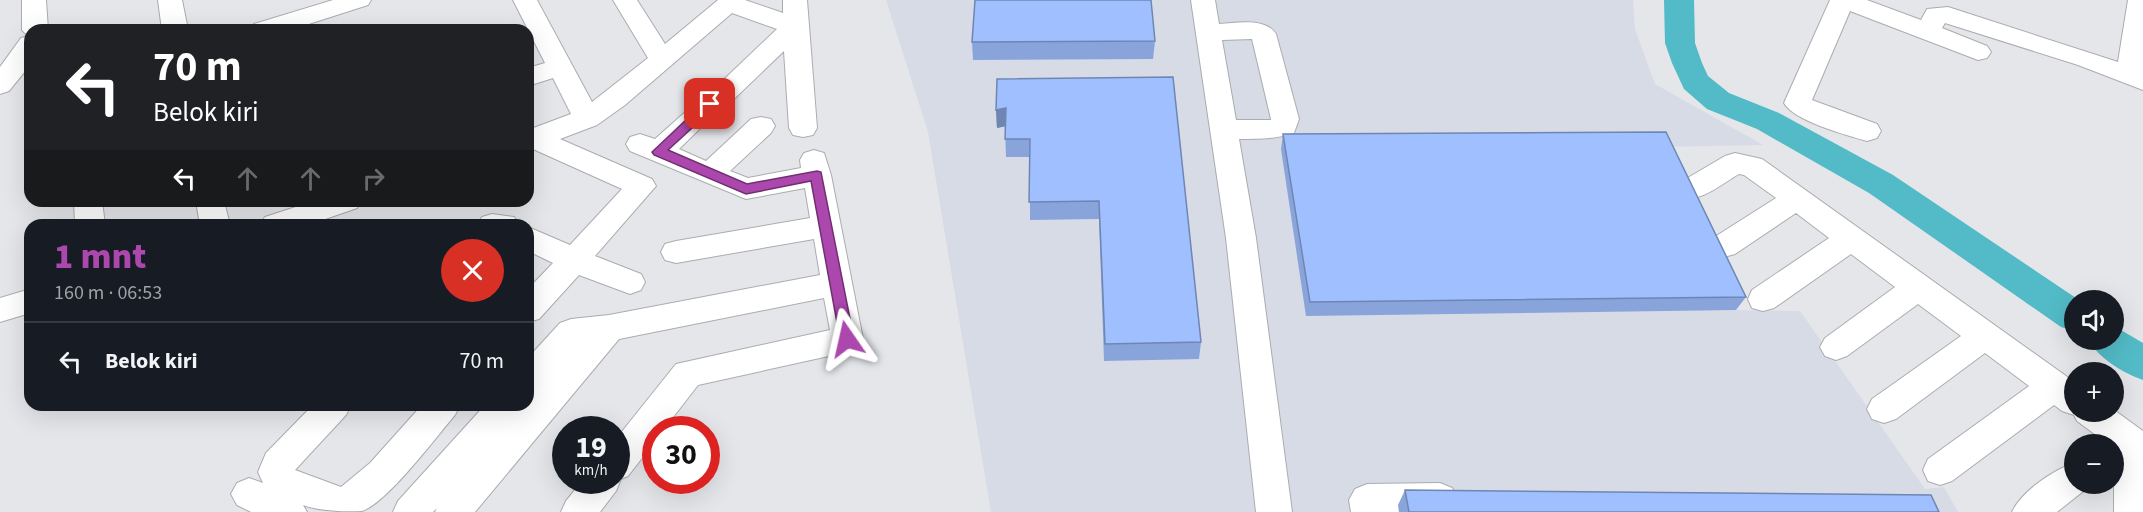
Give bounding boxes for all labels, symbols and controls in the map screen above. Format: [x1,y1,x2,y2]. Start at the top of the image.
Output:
text: 70 m [153,37,242,97]
icon: left [54,48,132,126]
pin [684,78,735,129]
icon: arrive [693,87,726,120]
text: Belok kiri [153,93,259,132]
icon: left [168,162,201,195]
icon: ahead [231,162,264,195]
icon: ahead [294,162,327,195]
icon: right [357,162,390,195]
text: 1 mnt [54,231,146,282]
button: close [441,239,504,302]
text: 160 m · 06:53 [54,279,162,307]
map controls [2064,290,2124,494]
button: sound [2064,290,2124,350]
position arrow [815,307,879,371]
icon: left [54,345,87,378]
text: Belok kiri [105,345,198,377]
text: 70 m [459,345,504,377]
button: + [2064,362,2124,422]
speed limit sign: 30 [642,416,720,494]
text: 19 [575,426,607,469]
button: − [2064,434,2124,494]
text: km/h [574,460,608,481]

